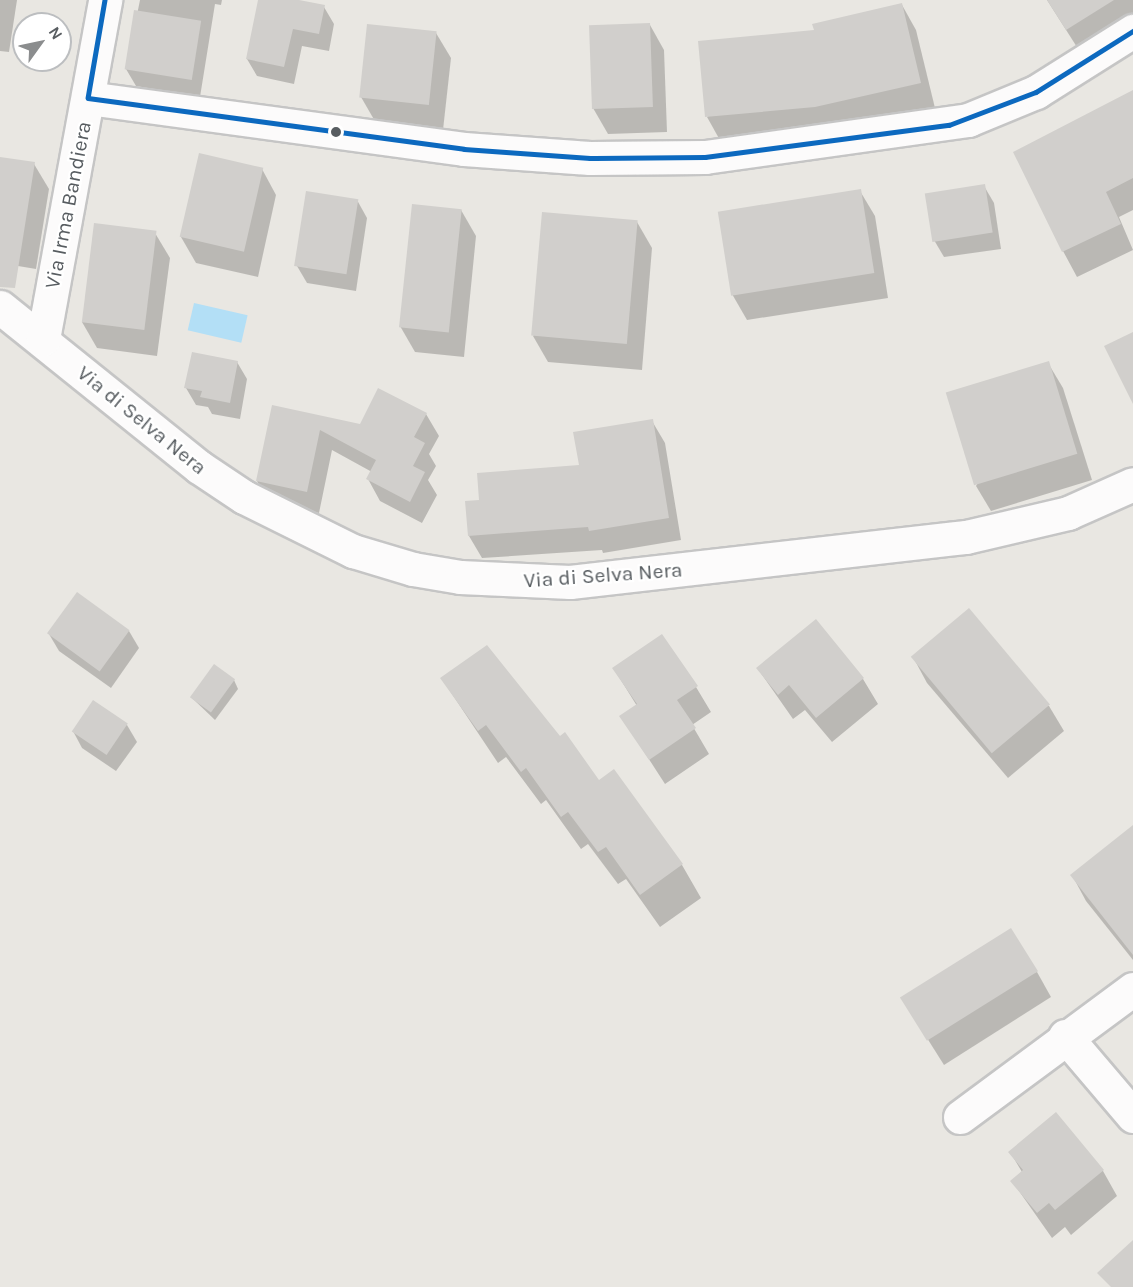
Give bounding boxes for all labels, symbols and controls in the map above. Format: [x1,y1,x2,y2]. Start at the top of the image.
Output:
north arrow [12,12,72,72]
text: N [45,23,67,43]
street label: Via Irma Bandiera [39,119,97,291]
unlabelled marker [330,126,342,138]
street label: Via di Selva Nera [72,360,212,480]
street label: Via di Selva Nera [523,557,683,593]

